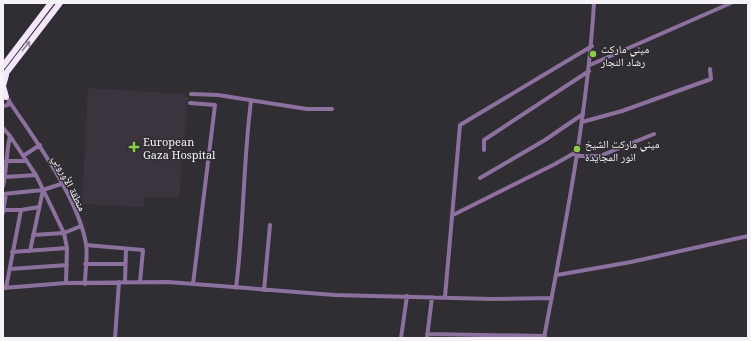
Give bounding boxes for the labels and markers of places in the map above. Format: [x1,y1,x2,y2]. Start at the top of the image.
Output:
place label: ميني ماركت رشاد النجار [600,41,649,69]
marker: ميني ماركت رشاد النجار [588,49,598,59]
place label: European Gaza Hospital [143,134,216,162]
place label: ميني ماركت الشيخ انور المجايدة [585,136,660,164]
marker: European Gaza Hospital [128,141,140,153]
marker: ميني ماركت الشيخ انور المجايدة [572,144,582,154]

